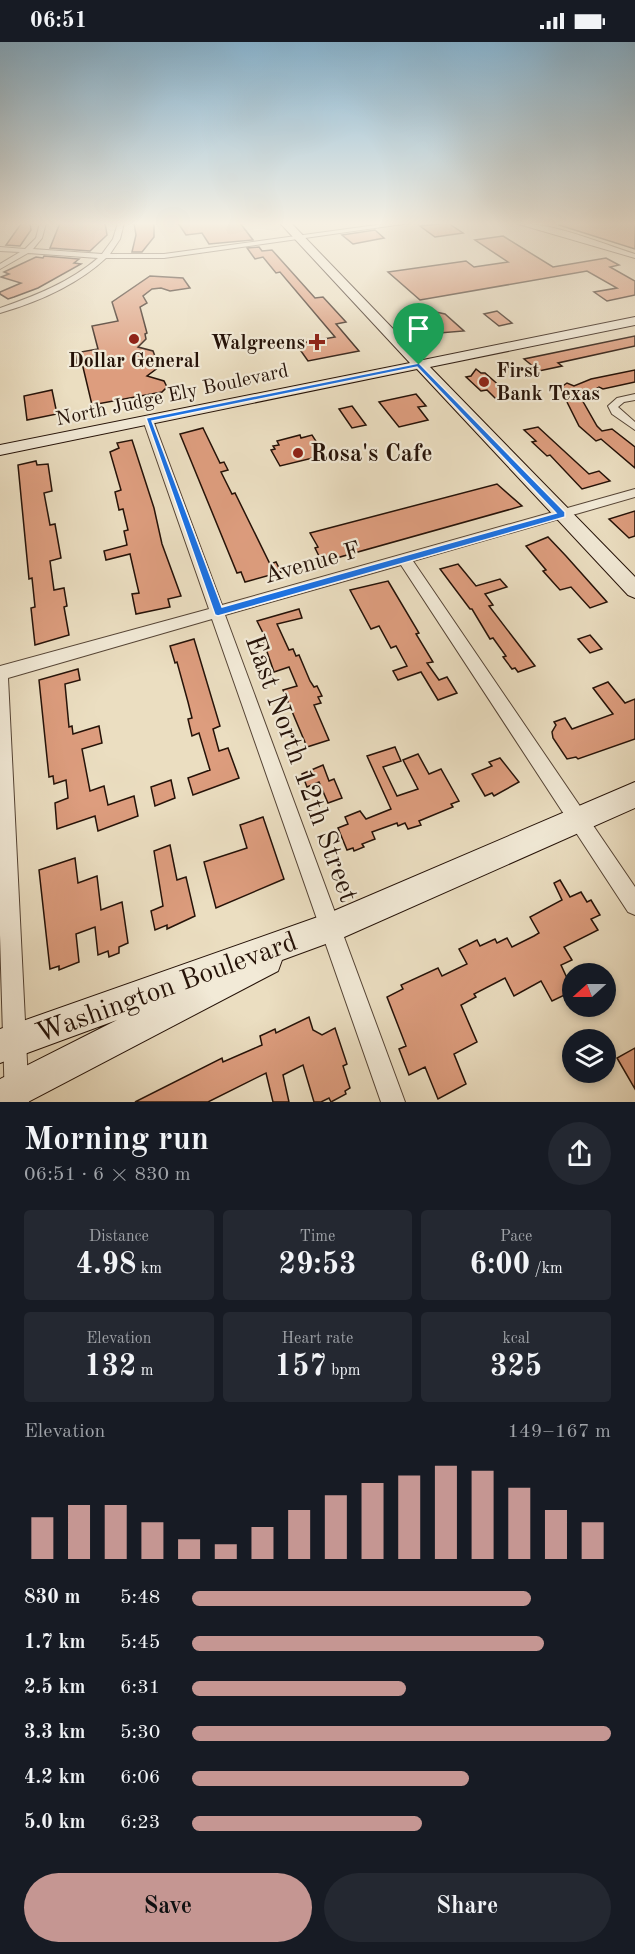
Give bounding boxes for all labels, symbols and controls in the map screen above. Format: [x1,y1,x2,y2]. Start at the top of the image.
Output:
text: 06:51 [30,10,87,32]
pin [393,303,444,365]
icon: arrive [402,312,435,345]
marker: Dollar General [127,332,141,346]
place label: Walgreens [211,334,305,354]
marker: Walgreens [310,335,324,349]
place label: Dollar General [68,352,200,372]
street label: North Judge Ely Boulevard [54,361,291,430]
place label: First Bank Texas [496,362,600,405]
marker: First Bank Texas [477,375,491,389]
place label: Rosa's Cafe [310,443,433,467]
marker: Rosa's Cafe [291,446,305,460]
street label: Avenue F [262,539,364,589]
street label: East North 12th Street [239,632,362,906]
street label: Washington Boulevard [33,928,301,1049]
north arrow [562,963,616,1017]
map controls [562,963,616,1083]
button: layers [562,1029,616,1083]
button: share [548,1122,611,1185]
text: Morning run [24,1124,209,1157]
text: 06:51 · 6 × 830 m [24,1165,191,1185]
text: Distance [89,1229,149,1245]
text: Time [300,1229,335,1245]
text: Pace [500,1229,532,1245]
text: 4.98 [76,1250,136,1280]
text: 29:53 [278,1250,356,1280]
text: 6:00 [470,1250,530,1280]
text: km [136,1261,162,1277]
text: /km [530,1261,563,1277]
text: Elevation [86,1331,151,1347]
text: Heart rate [282,1331,353,1347]
text: kcal [502,1331,530,1347]
text: 132 [84,1352,136,1382]
text: 157 [275,1352,327,1382]
text: 325 [490,1352,542,1382]
text: m [136,1363,154,1379]
text: bpm [327,1363,360,1379]
text: Elevation [24,1422,105,1442]
text: 149–167 m [508,1422,611,1442]
text: 830 m [24,1588,80,1608]
text: 5:48 [120,1588,160,1608]
text: 1.7 km [24,1633,86,1653]
text: 5:45 [120,1633,160,1653]
text: 2.5 km [24,1678,86,1698]
text: 6:31 [120,1678,160,1698]
text: 3.3 km [24,1723,86,1743]
text: 5:30 [120,1723,160,1743]
text: 4.2 km [24,1768,86,1788]
text: 6:06 [120,1768,160,1788]
text: 5.0 km [24,1813,86,1833]
text: 6:23 [120,1813,160,1833]
button: Save [24,1873,312,1942]
button: Share [324,1873,611,1942]

